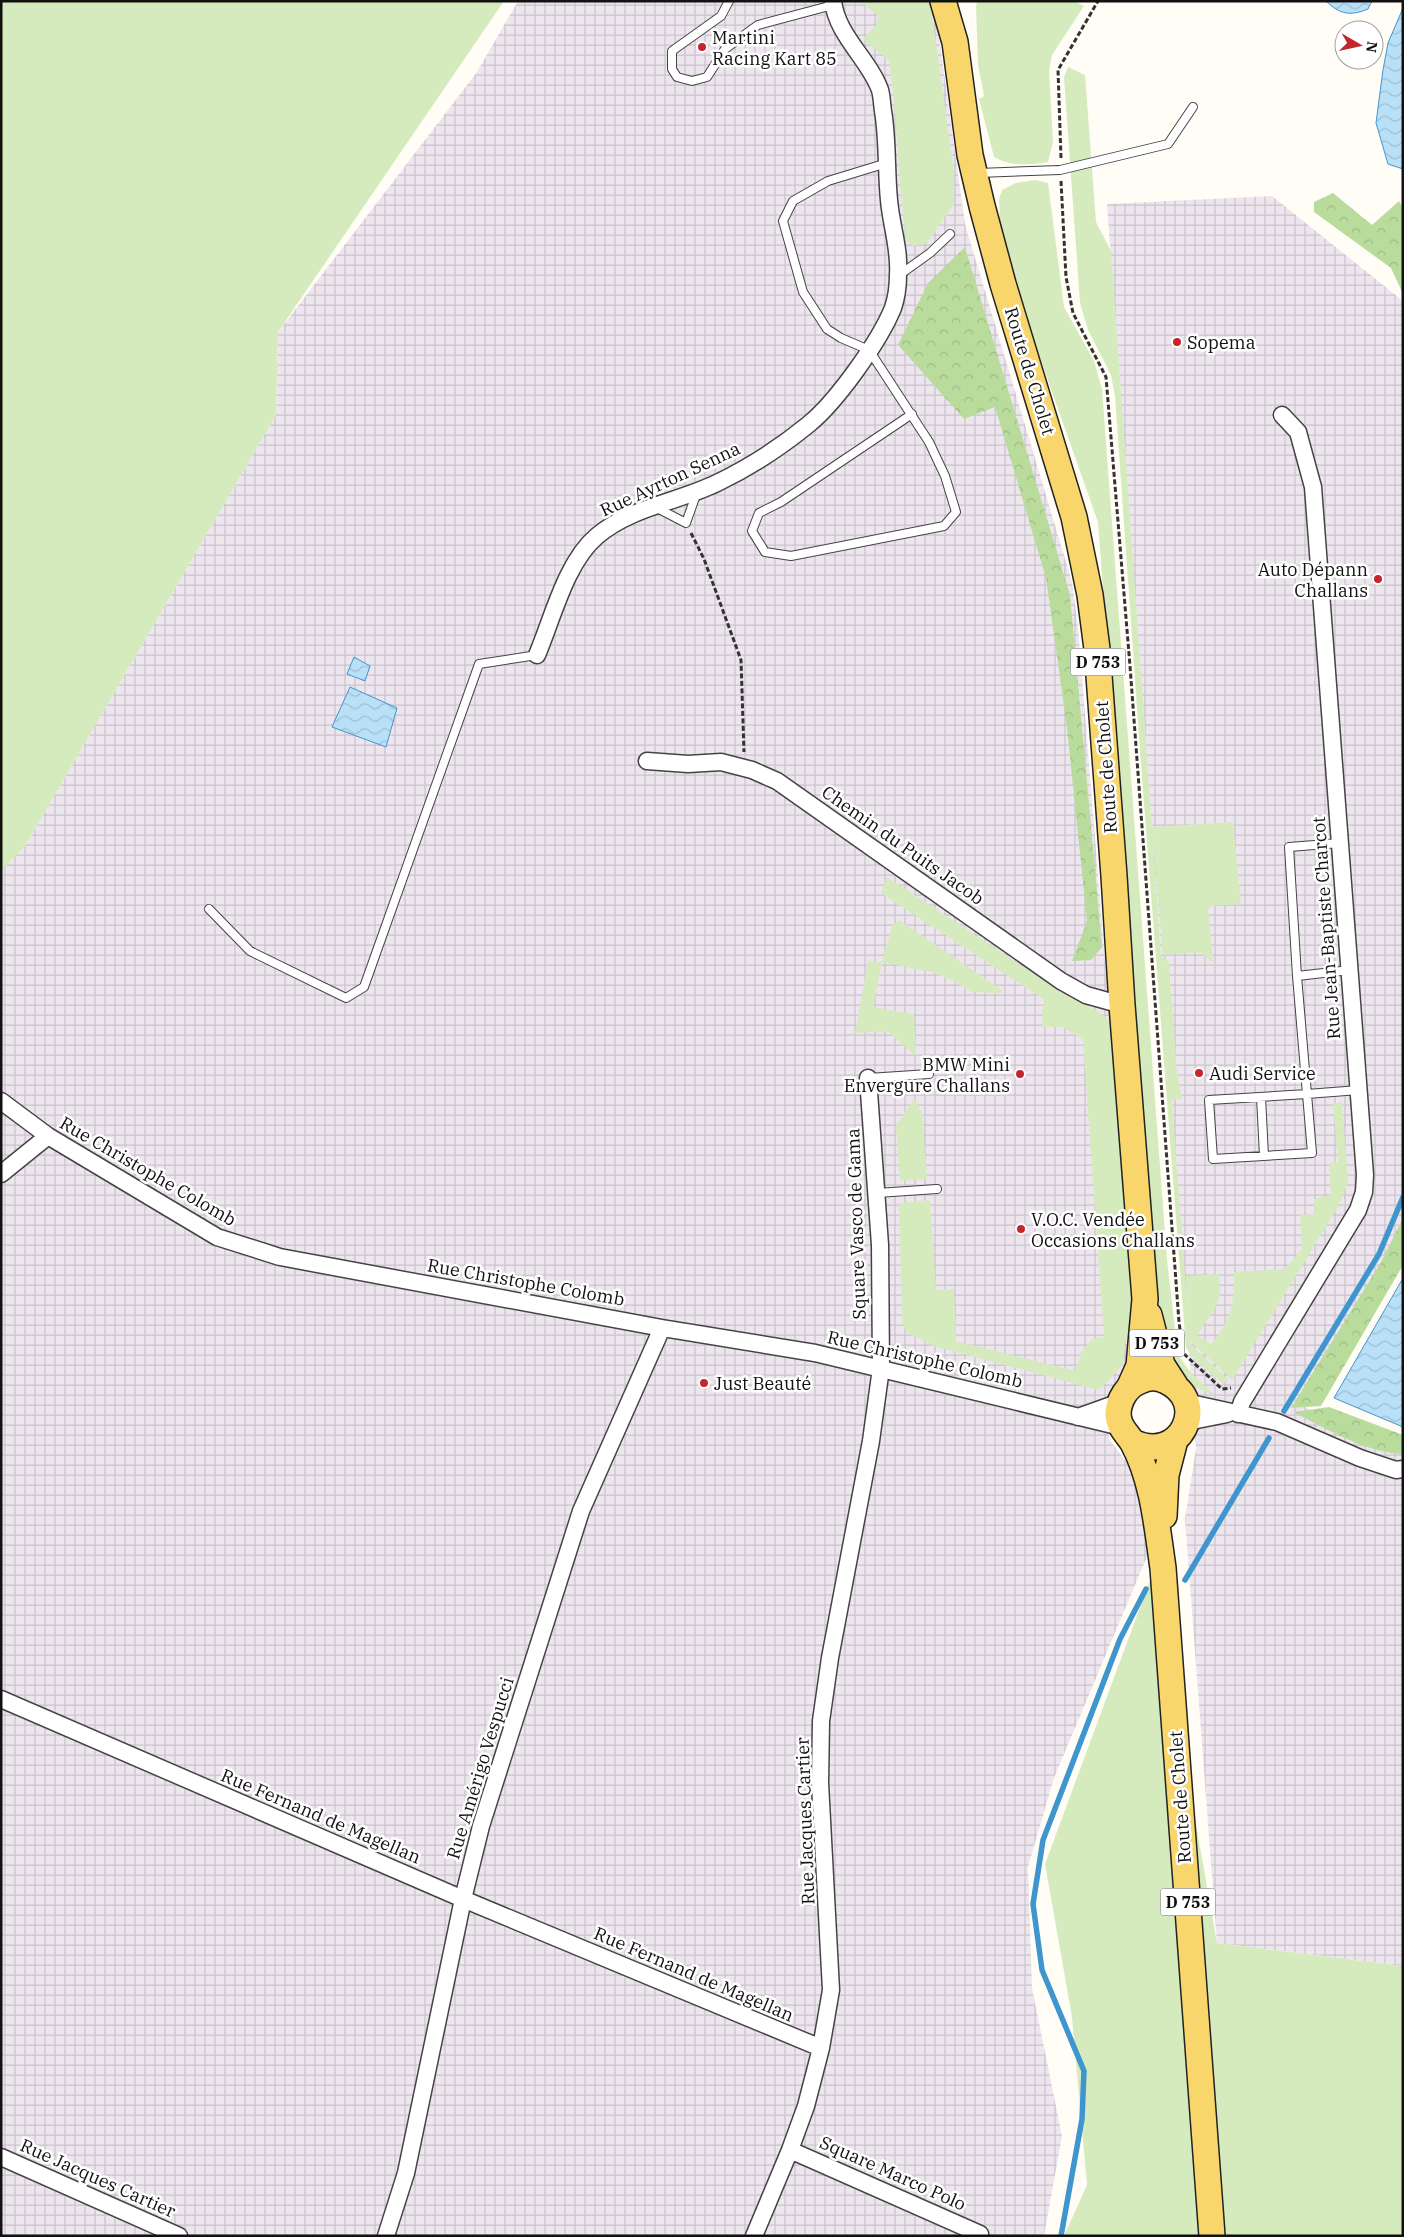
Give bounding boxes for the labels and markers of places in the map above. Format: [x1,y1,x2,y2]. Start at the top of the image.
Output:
place label: Martini Racing Kart 85 [712,26,837,70]
marker: Martini Racing Kart 85 [696,41,708,53]
place label: Sopema [1187,331,1256,354]
marker: Sopema [1171,336,1183,348]
place label: Auto Dépann Challans [1258,558,1368,602]
marker: Auto Dépann Challans [1372,573,1384,585]
place label: BMW Mini Envergure Challans [844,1053,1010,1097]
place label: Audi Service [1209,1062,1316,1085]
marker: Audi Service [1193,1067,1205,1079]
marker: BMW Mini Envergure Challans [1014,1068,1026,1080]
place label: V.O.C. Vendée Occasions Challans [1031,1208,1195,1252]
marker: V.O.C. Vendée Occasions Challans [1015,1223,1027,1235]
place label: Just Beauté [714,1372,811,1395]
marker: Just Beauté [698,1377,710,1389]

